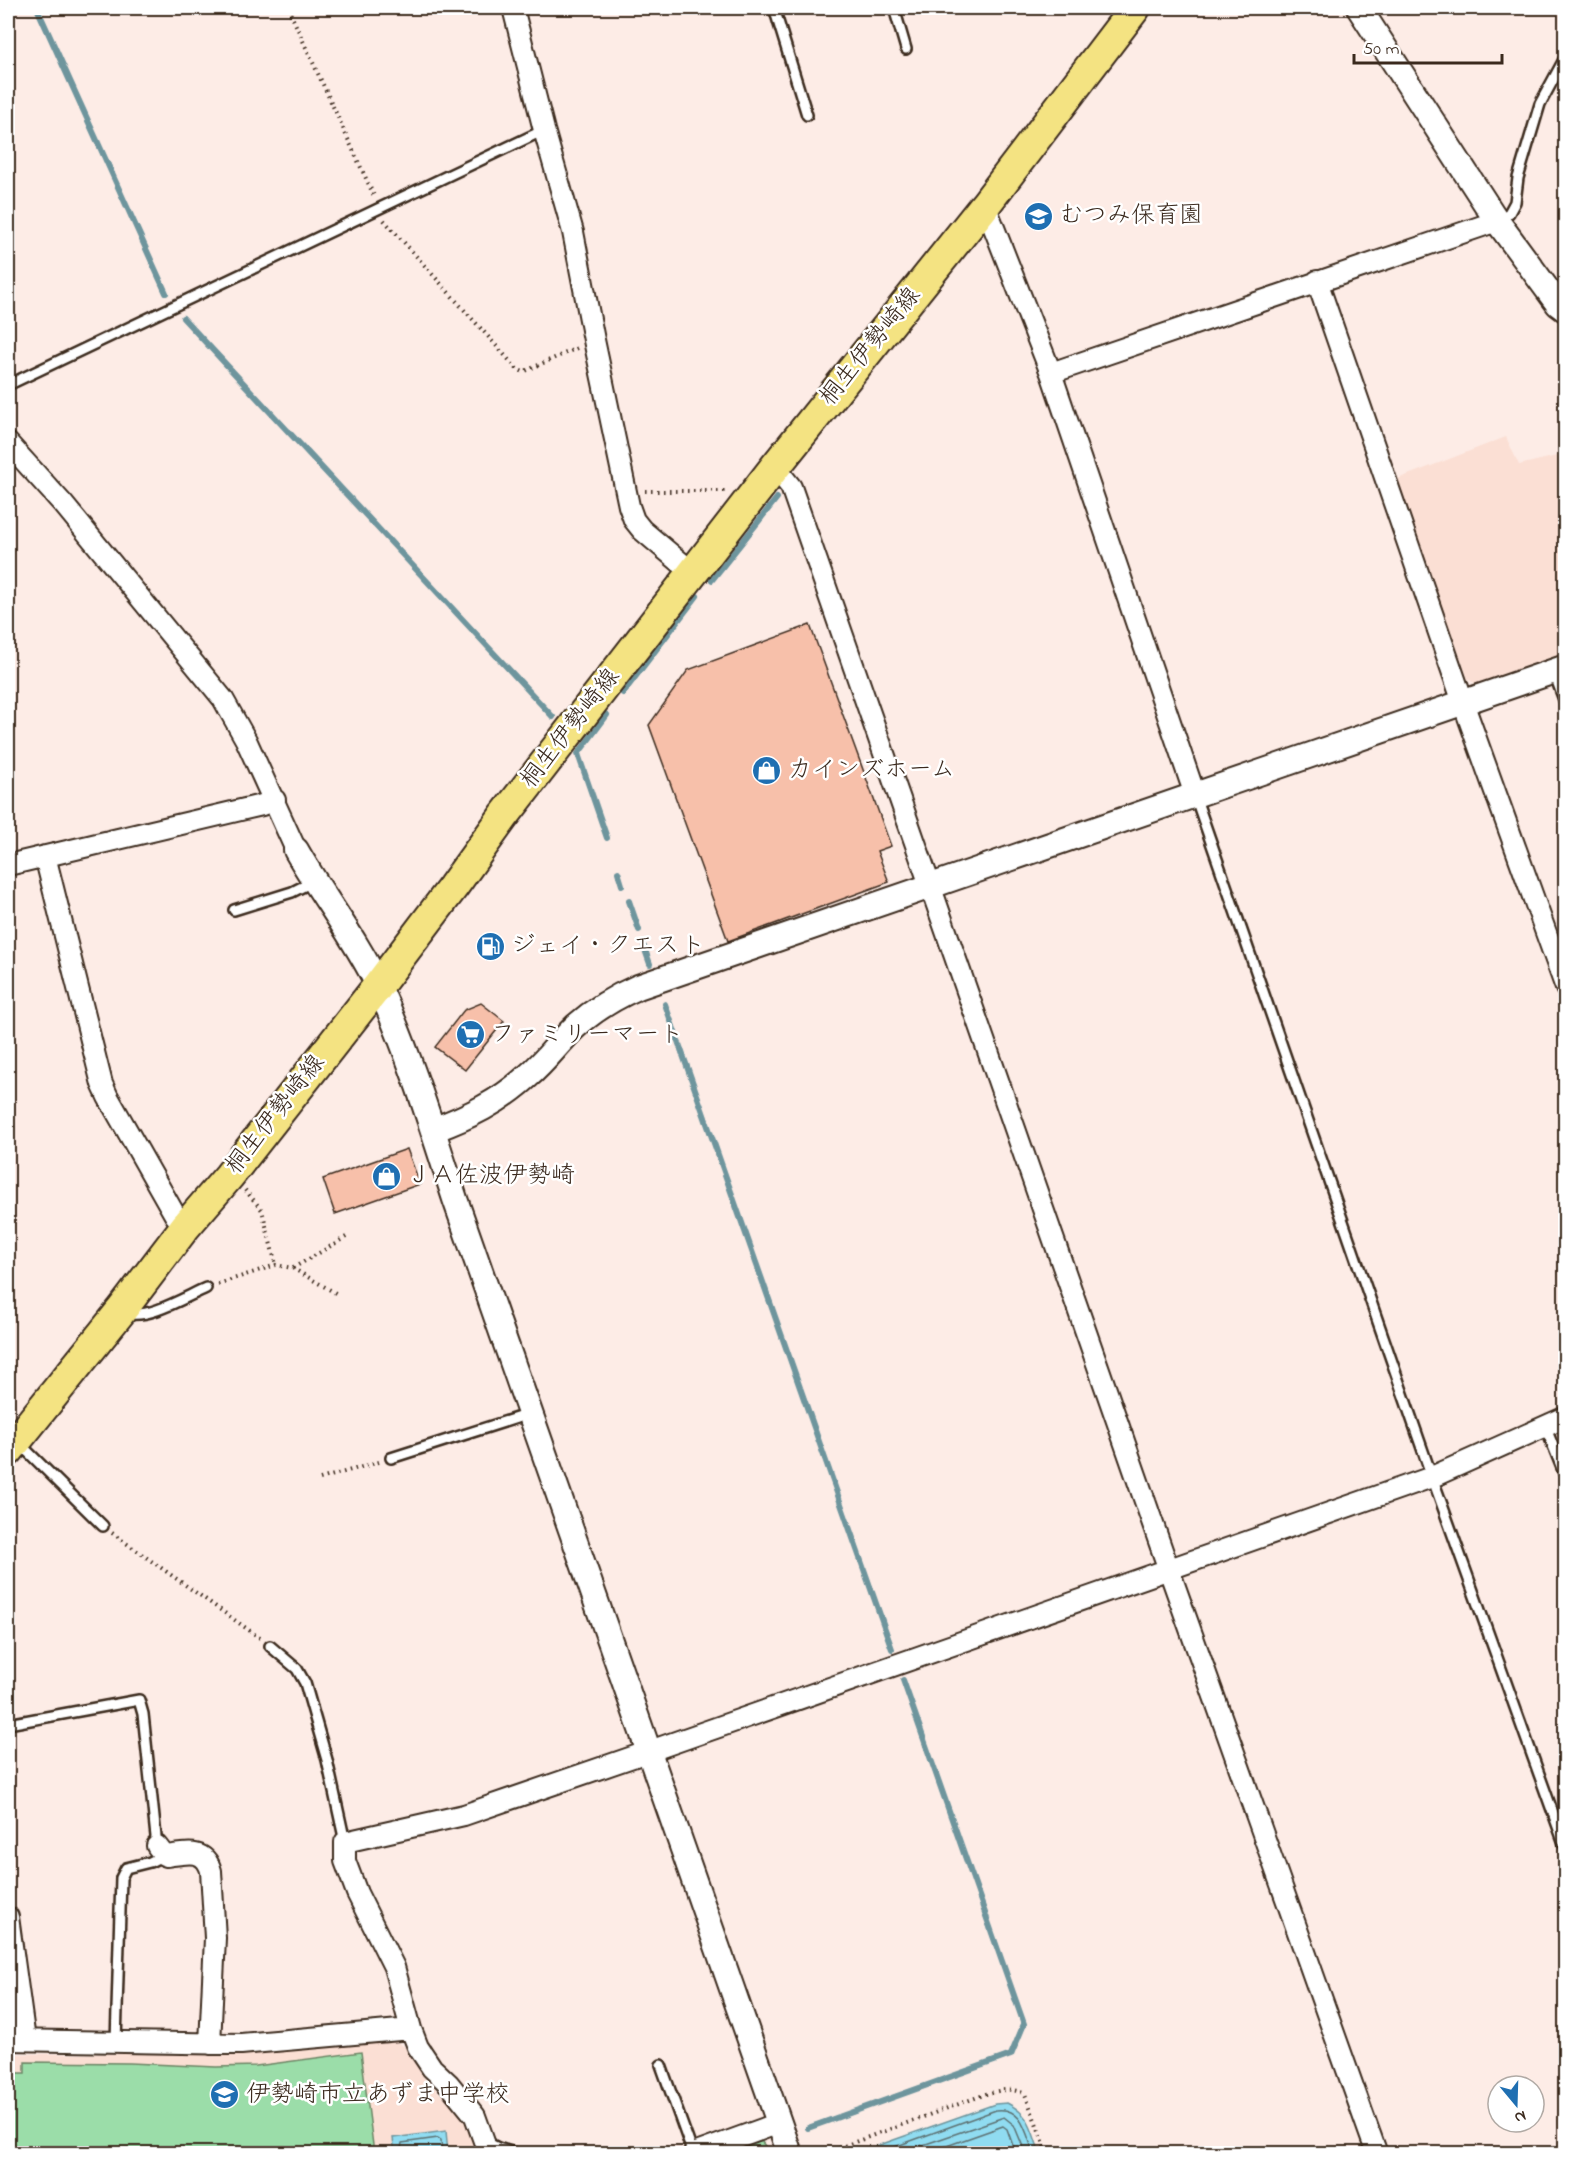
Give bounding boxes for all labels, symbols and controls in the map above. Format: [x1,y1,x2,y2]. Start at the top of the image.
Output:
scale bar [1354,27,1502,65]
text: 50 m [1363,37,1400,63]
place label: むつみ保育園 [1059,199,1203,234]
school or university icon: むつみ保育園 [1022,200,1054,232]
street label: 桐生伊勢崎線 [812,280,930,414]
street label: 桐生伊勢崎線 [513,661,629,797]
place label: カインズホーム [788,753,955,788]
shop icon: カインズホーム [751,754,783,786]
place label: ジェイ・クエスト [511,929,705,964]
fuel station icon: ジェイ・クエスト [474,930,506,962]
place label: ファミリーマート [491,1018,683,1053]
supermarket icon: ファミリーマート [454,1019,486,1051]
street label: 桐生伊勢崎線 [218,1047,334,1183]
place label: ＪＡ佐波伊勢崎 [407,1159,575,1194]
shop icon: ＪＡ佐波伊勢崎 [370,1160,402,1192]
north arrow [1486,2074,1546,2134]
place label: 伊勢崎市立あずま中学校 [246,2078,510,2113]
school or university icon: 伊勢崎市立あずま中学校 [209,2079,241,2111]
text: N [1511,2103,1529,2129]

